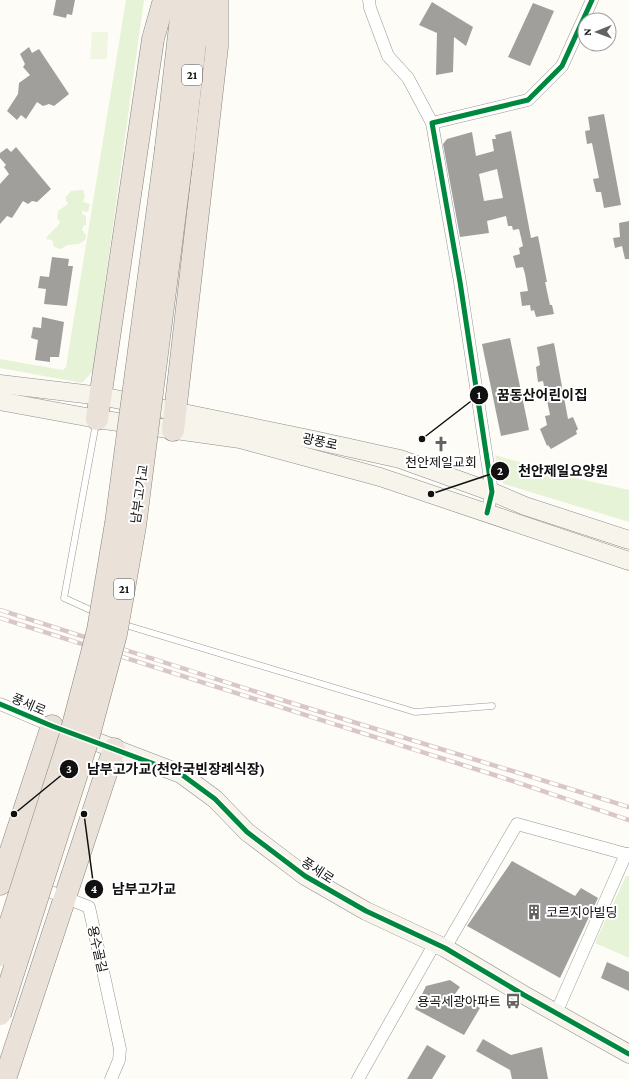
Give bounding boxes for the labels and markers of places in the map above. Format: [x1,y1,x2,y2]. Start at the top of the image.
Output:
callout: 꿈동산어린이집 [469,382,595,408]
church icon: 천안제일교회 [432,435,450,453]
place label: 천안제일교회 [405,455,477,470]
callout: 천안제일요양원 [490,458,616,484]
callout: 남부고가교(천안국빈장례식장) [59,756,273,782]
callout: 남부고가교 [84,876,184,902]
building icon: 코르지아빌딩 [525,903,543,921]
place label: 코르지아빌딩 [546,905,618,920]
bus stop icon: 용곡세광아파트 [504,992,522,1010]
place label: 용곡세광아파트 [417,994,501,1009]

